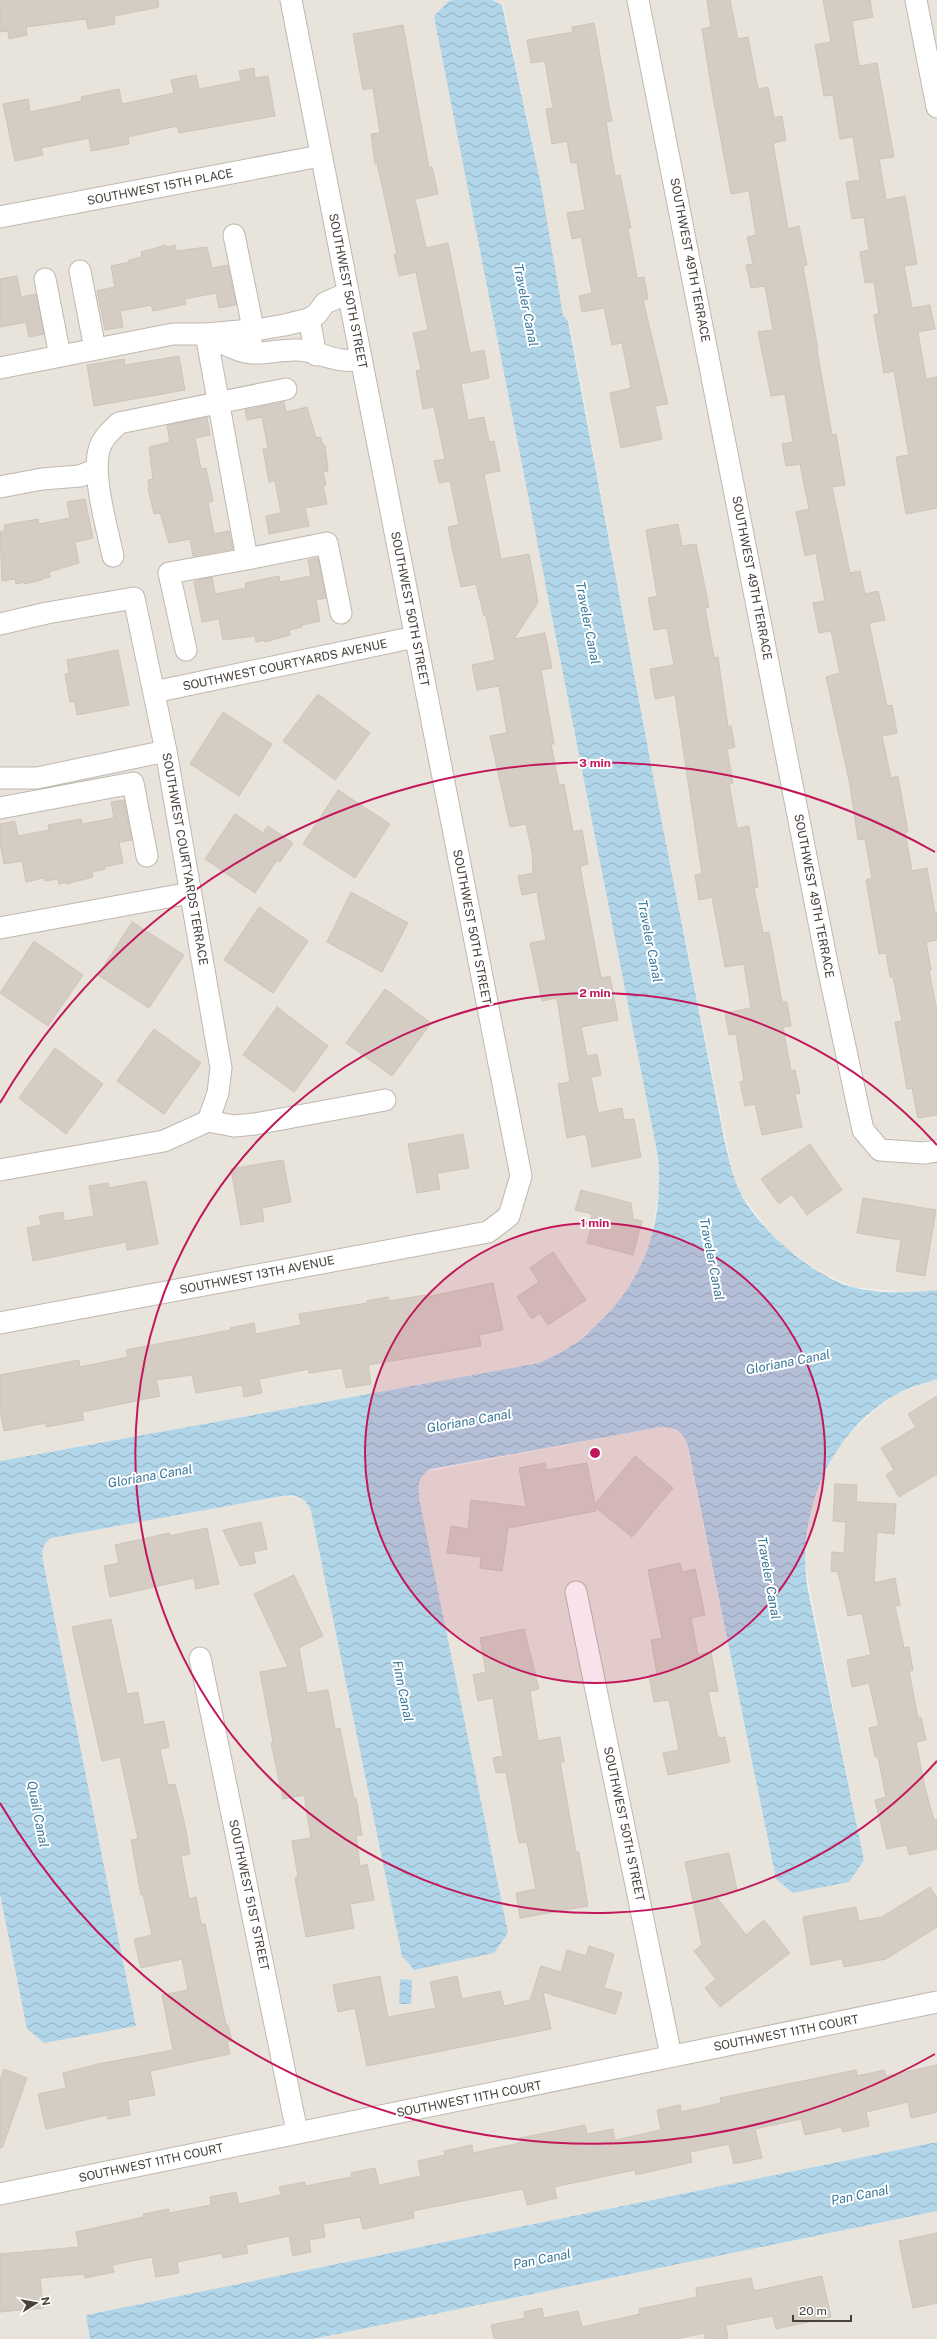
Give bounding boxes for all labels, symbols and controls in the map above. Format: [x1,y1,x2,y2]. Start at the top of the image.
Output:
street label: SOUTHWEST 15TH PLACE [86,166,234,208]
street label: SOUTHWEST 49TH TERRACE [667,177,713,343]
street label: SOUTHWEST 50TH STREET [326,212,370,370]
water label: Traveler Canal [511,262,541,348]
street label: SOUTHWEST 49TH TERRACE [729,495,775,661]
street label: SOUTHWEST 50TH STREET [388,530,432,688]
water label: Traveler Canal [573,580,603,666]
street label: SOUTHWEST COURTYARDS AVENUE [181,636,389,694]
street label: SOUTHWEST COURTYARDS TERRACE [159,751,211,967]
text: 3 min [579,756,611,770]
street label: SOUTHWEST 49TH TERRACE [791,813,837,979]
street label: SOUTHWEST 50TH STREET [450,848,494,1006]
water label: Traveler Canal [635,898,665,984]
text: 2 min [579,986,611,1000]
text: 1 min [581,1216,609,1230]
water label: Traveler Canal [697,1216,727,1302]
street label: SOUTHWEST 13TH AVENUE [178,1253,336,1297]
water label: Gloriana Canal [745,1346,832,1378]
water label: Gloriana Canal [426,1406,513,1436]
centre of rings [588,1446,602,1460]
water label: Gloriana Canal [107,1461,194,1491]
water label: Traveler Canal [754,1535,784,1621]
water label: Finn Canal [390,1659,416,1723]
street label: SOUTHWEST 50TH STREET [601,1745,647,1903]
water label: Quail Canal [24,1780,52,1849]
street label: SOUTHWEST 51ST STREET [226,1818,272,1972]
street label: SOUTHWEST 11TH COURT [712,2012,860,2054]
street label: SOUTHWEST 11TH COURT [395,2078,543,2120]
street label: SOUTHWEST 11TH COURT [77,2141,225,2185]
water label: Pan Canal [830,2182,890,2208]
water label: Pan Canal [512,2246,572,2272]
north arrow [16,2283,56,2323]
text: N [39,2296,53,2306]
scale bar [793,2297,851,2323]
text: 20 m [799,2304,827,2318]

